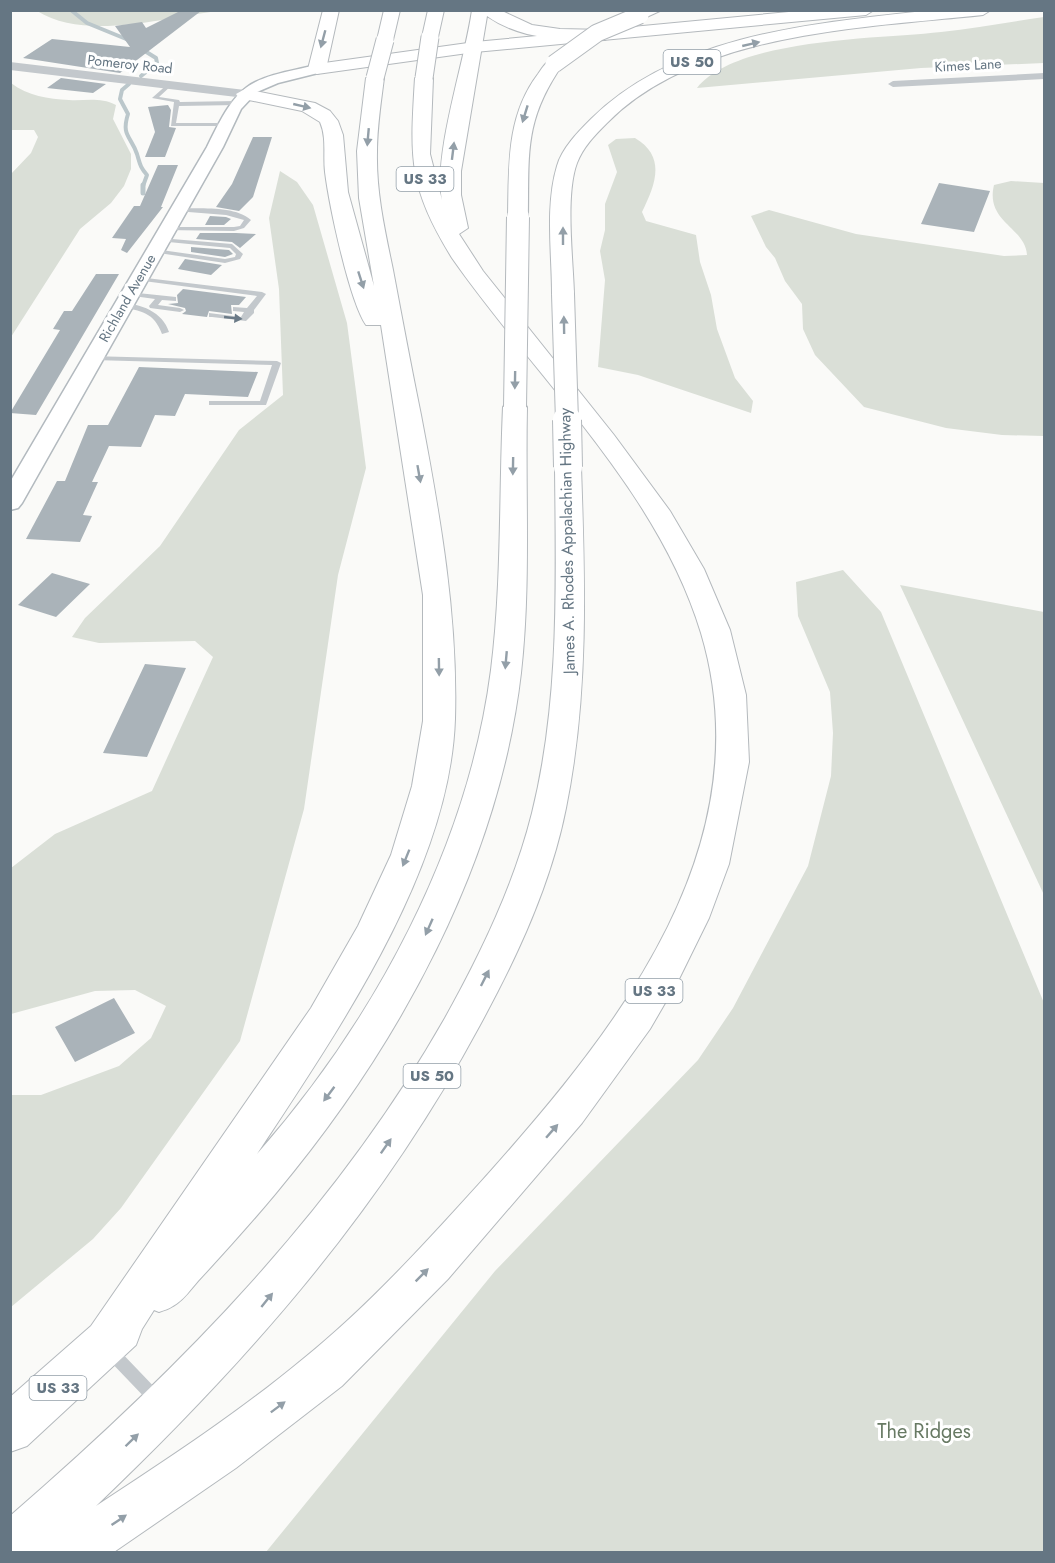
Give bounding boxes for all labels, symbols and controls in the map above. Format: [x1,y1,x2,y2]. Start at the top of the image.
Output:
one-way arrow [318,31,327,49]
one-way arrow [742,39,761,48]
street label: Pomeroy Road [86,50,174,78]
road number: US 50 [664,50,720,74]
street label: Kimes Lane [934,53,1002,77]
one-way arrow [293,102,311,112]
one-way arrow [520,105,529,123]
one-way arrow [363,127,373,146]
one-way arrow [449,141,458,160]
road number: US 33 [396,167,454,191]
one-way arrow [558,226,568,245]
street label: Richland Avenue [94,250,160,346]
one-way arrow [357,271,366,289]
one-way arrow [224,313,243,323]
one-way arrow [559,315,569,334]
one-way arrow [510,371,520,390]
street label: James A. Rhodes Appalachian Highway [553,407,581,676]
one-way arrow [508,456,518,475]
one-way arrow [415,464,424,483]
one-way arrow [501,651,511,670]
one-way arrow [434,658,444,677]
one-way arrow [401,849,410,867]
one-way arrow [424,918,434,936]
one-way arrow [481,970,490,987]
road number: US 33 [626,979,682,1003]
road number: US 50 [404,1064,460,1088]
one-way arrow [323,1086,335,1101]
one-way arrow [545,1123,559,1138]
one-way arrow [380,1138,392,1154]
one-way arrow [414,1269,428,1283]
one-way arrow [260,1292,273,1308]
road number: US 33 [29,1376,86,1400]
one-way arrow [270,1401,286,1413]
park label: The Ridges [877,1417,971,1446]
one-way arrow [124,1434,138,1448]
one-way arrow [111,1514,127,1526]

